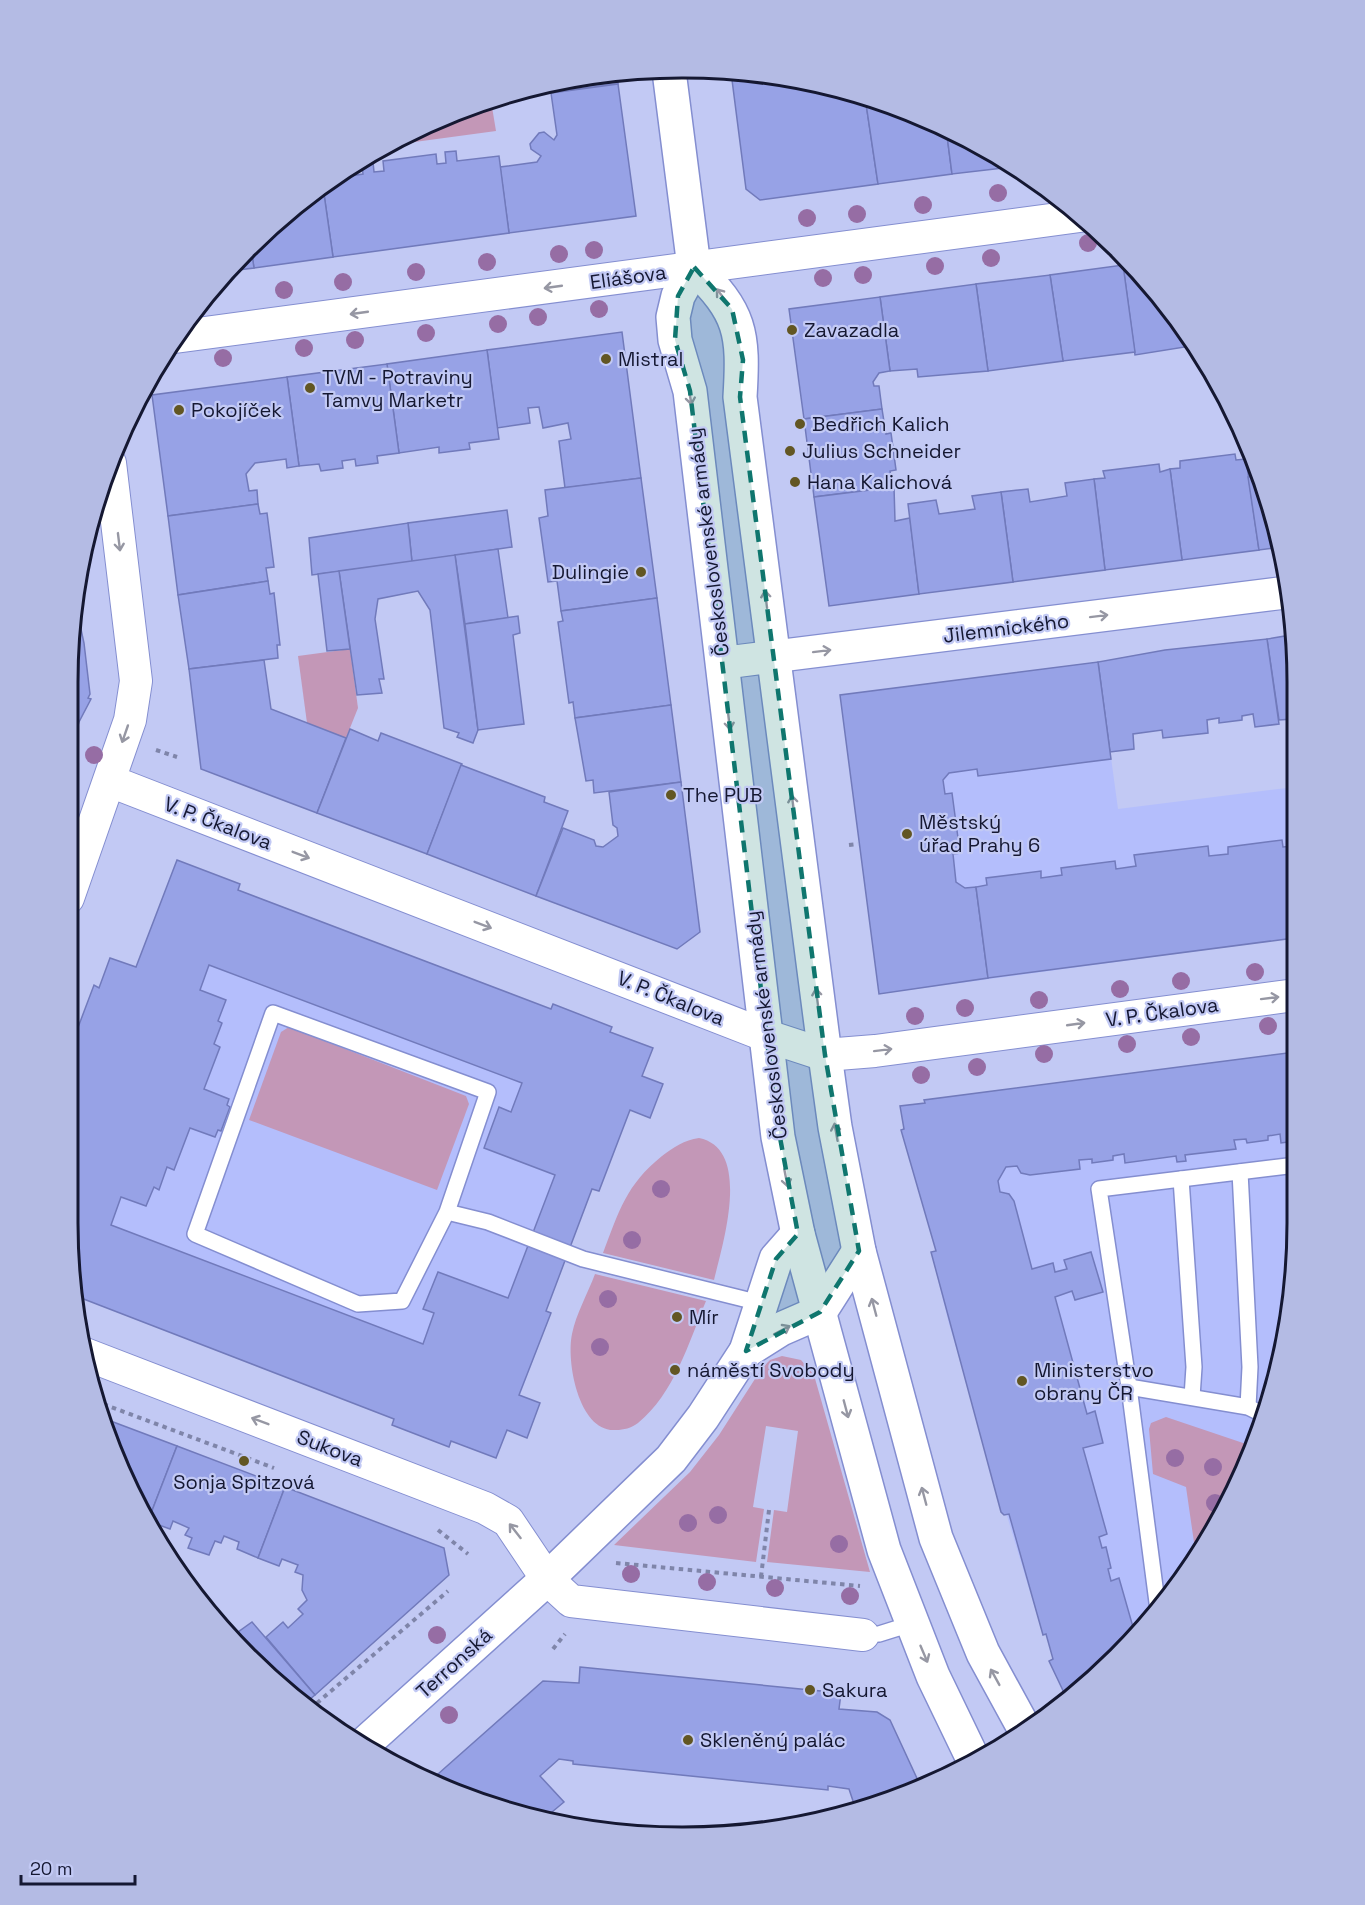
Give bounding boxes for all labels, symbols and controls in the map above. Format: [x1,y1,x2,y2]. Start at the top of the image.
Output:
street label: Eliášova [588,259,668,295]
one-way arrow [543,282,563,293]
one-way arrow [715,288,728,304]
one-way arrow [350,307,370,318]
place label: Zavazadla [804,317,899,343]
marker: Zavazadla [785,323,799,337]
place label: Mistral [618,346,683,372]
marker: Mistral [599,352,613,366]
place label: TVM - Potraviny Tamvy Marketr [322,364,473,413]
marker: TVM - Potraviny Tamvy Marketr [303,381,317,395]
one-way arrow [685,386,696,406]
place label: Pokojíček [191,397,282,423]
marker: Pokojíček [172,403,186,417]
place label: Bedřich Kalich [812,411,949,437]
marker: Bedřich Kalich [793,417,807,431]
street label: Československé armády [681,426,735,658]
place label: Julius Schneider [802,438,961,464]
marker: Julius Schneider [783,444,797,458]
place label: Hana Kalichová [807,469,952,495]
marker: Hana Kalichová [788,475,802,489]
one-way arrow [114,531,125,551]
place label: Dulingie [552,559,629,585]
marker: Dulingie [634,565,648,579]
one-way arrow [761,590,772,609]
street label: Jilemnického [942,607,1070,649]
one-way arrow [1088,610,1108,621]
one-way arrow [812,645,831,656]
one-way arrow [724,711,735,731]
one-way arrow [118,724,129,743]
place label: The PUB [683,782,763,808]
marker: The PUB [664,788,678,802]
street label: V. P. Čkalova [160,791,276,855]
one-way arrow [787,794,798,814]
place label: Městský úřad Prahy 6 [919,809,1040,858]
marker: Městský úřad Prahy 6 [900,827,914,841]
one-way arrow [292,850,310,861]
street label: Československé armády [739,909,793,1141]
one-way arrow [474,920,492,931]
street label: V. P. Čkalova [614,965,728,1031]
one-way arrow [812,988,823,1008]
street label: V. P. Čkalova [1104,991,1220,1033]
one-way arrow [1259,992,1279,1003]
one-way arrow [1066,1018,1086,1029]
one-way arrow [873,1044,892,1055]
one-way arrow [830,1123,841,1143]
one-way arrow [781,1167,792,1187]
one-way arrow [868,1298,879,1317]
place label: Mír [689,1304,719,1330]
marker: Mír [670,1310,684,1324]
one-way arrow [773,1323,791,1335]
place label: náměstí Svobody [687,1357,855,1383]
place label: Ministerstvo obrany ČR [1034,1357,1154,1406]
marker: náměstí Svobody [668,1363,682,1377]
marker: Ministerstvo obrany ČR [1015,1374,1029,1388]
one-way arrow [841,1399,852,1418]
one-way arrow [251,1415,270,1426]
street label: Sukova [293,1424,367,1472]
marker: Sonja Spitzová [237,1454,251,1468]
place label: Sonja Spitzová [173,1469,315,1495]
one-way arrow [918,1486,930,1505]
one-way arrow [508,1523,521,1539]
street label: Terronská [411,1622,497,1704]
one-way arrow [919,1645,930,1663]
one-way arrow [989,1669,1001,1686]
place label: Sakura [822,1677,887,1703]
marker: Sakura [803,1683,817,1697]
place label: Skleněný palác [700,1727,846,1753]
marker: Skleněný palác [681,1733,695,1747]
scale bar [21,1848,135,1886]
text: 20 m [30,1857,73,1880]

